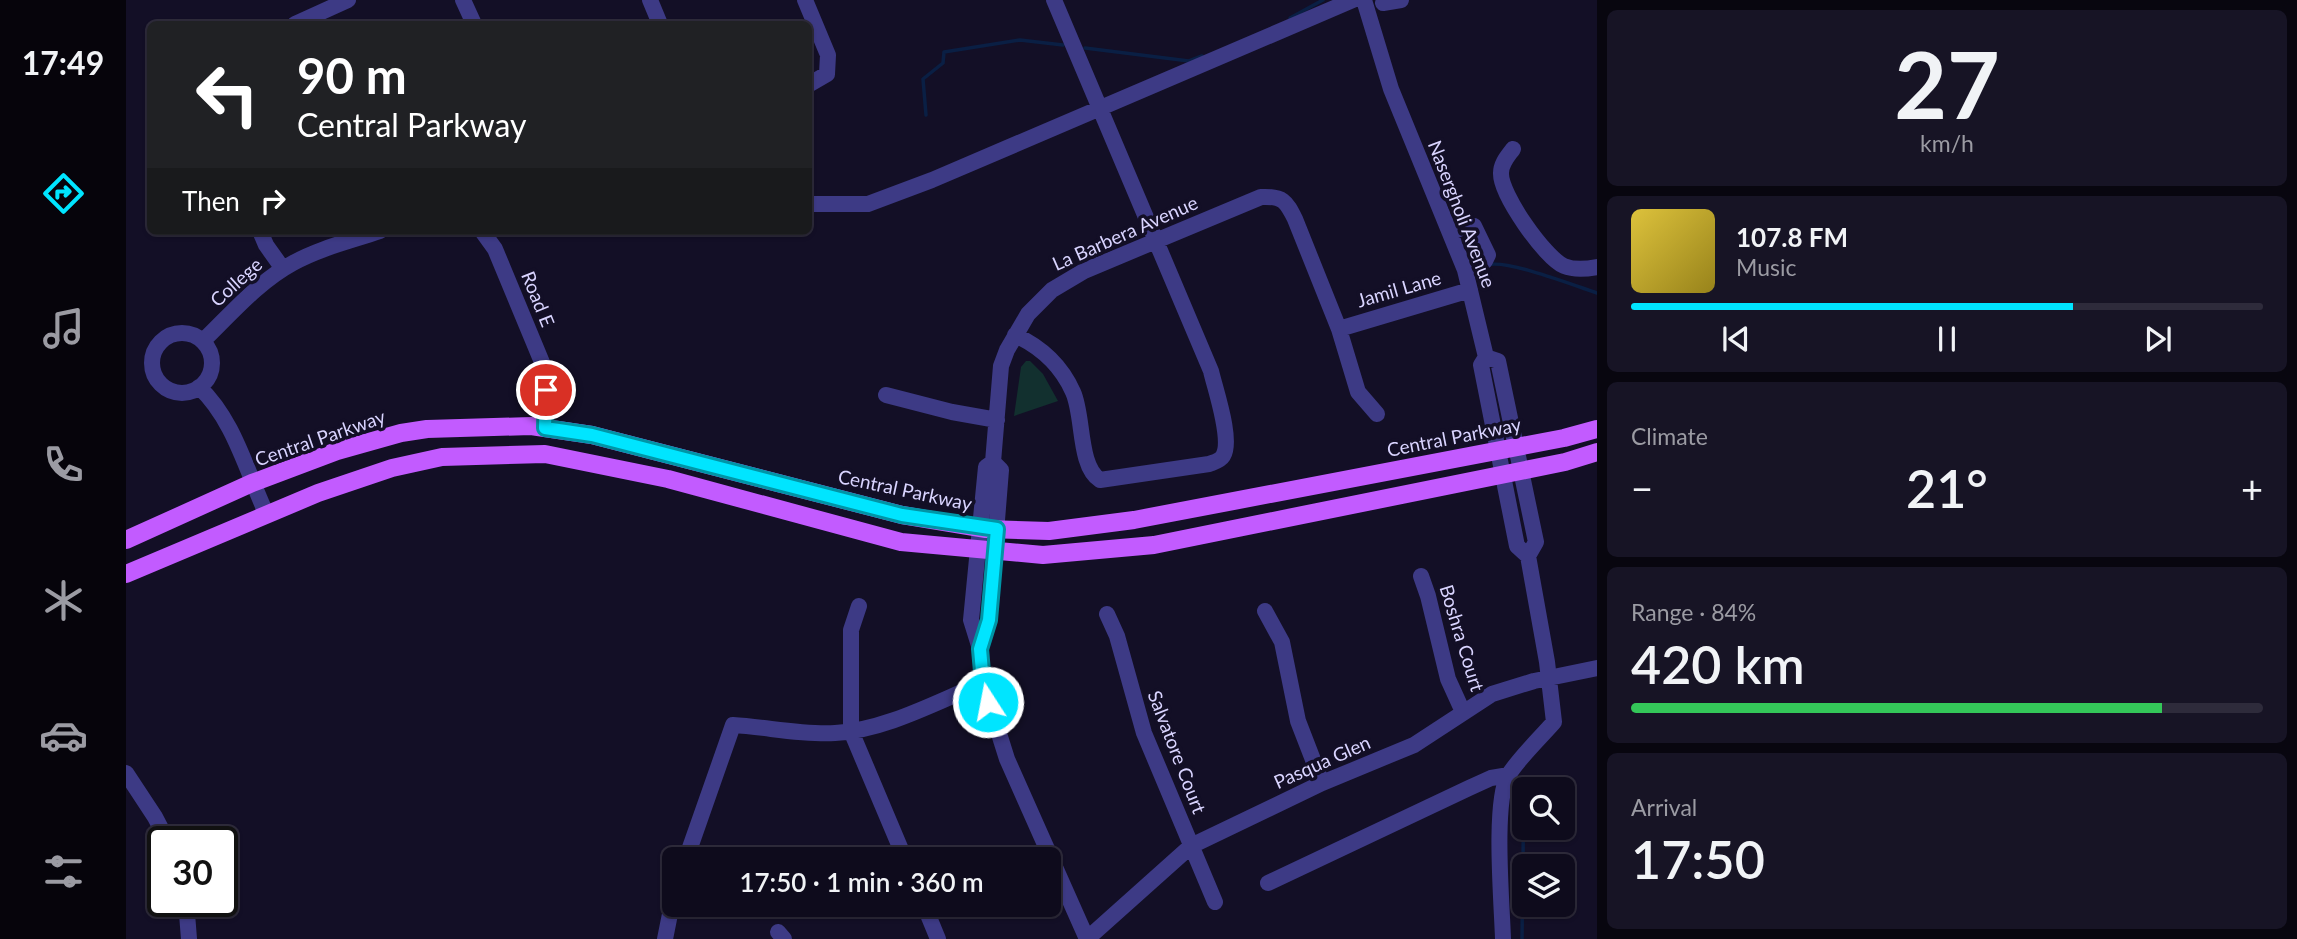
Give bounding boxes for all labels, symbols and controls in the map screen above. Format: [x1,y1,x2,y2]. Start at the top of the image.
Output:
text: 27 [1894,29,2000,138]
text: 17:49 [22,43,104,82]
text: 90 m [297,46,407,104]
icon: left [182,49,273,140]
text: Central Parkway [297,105,527,144]
text: km/h [1920,129,1974,157]
street label: Nasergholi Avenue [1424,137,1501,291]
icon: directions [39,169,88,218]
icon: right [254,182,292,220]
text: Then [182,185,240,217]
street label: La Barbera Avenue [1049,190,1201,275]
text: 107.8 FM [1736,221,1848,253]
street label: College [205,252,266,311]
text: Music [1736,253,1796,281]
street label: Jamil Lane [1354,266,1444,311]
street label: Road E [517,268,560,330]
icon: music [39,304,88,353]
icon: previous [1717,320,1755,358]
icon: pause [1928,320,1966,358]
icon: next [2139,320,2177,358]
pin [516,360,576,420]
icon: arrive [527,371,565,409]
street label: Central Parkway [252,404,388,471]
street label: Central Parkway [1385,412,1523,461]
text: Climate [1631,422,1708,450]
icon: phone [39,440,88,489]
text: 21° [1906,457,1988,519]
street label: Central Parkway [836,464,974,515]
text: − [1631,465,1653,511]
text: + [2241,465,2263,511]
icon: climate [39,576,88,625]
street label: Boshra Court [1435,582,1490,694]
text: Range · 84% [1631,598,1756,626]
text: 420 km [1631,633,1805,695]
position arrow [951,665,1025,739]
street label: Salvatore Court [1144,687,1211,817]
icon: car [39,711,88,760]
street label: Pasqua Glen [1270,730,1374,793]
map controls [1512,777,1575,917]
button: search [1512,777,1575,840]
text: Arrival [1631,793,1697,821]
speed limit sign: 30 [147,826,238,917]
text: 17:50 [1631,828,1765,890]
icon: filters [39,847,88,896]
button: layers [1512,854,1575,917]
text: 17:50 · 1 min · 360 m [739,866,984,898]

